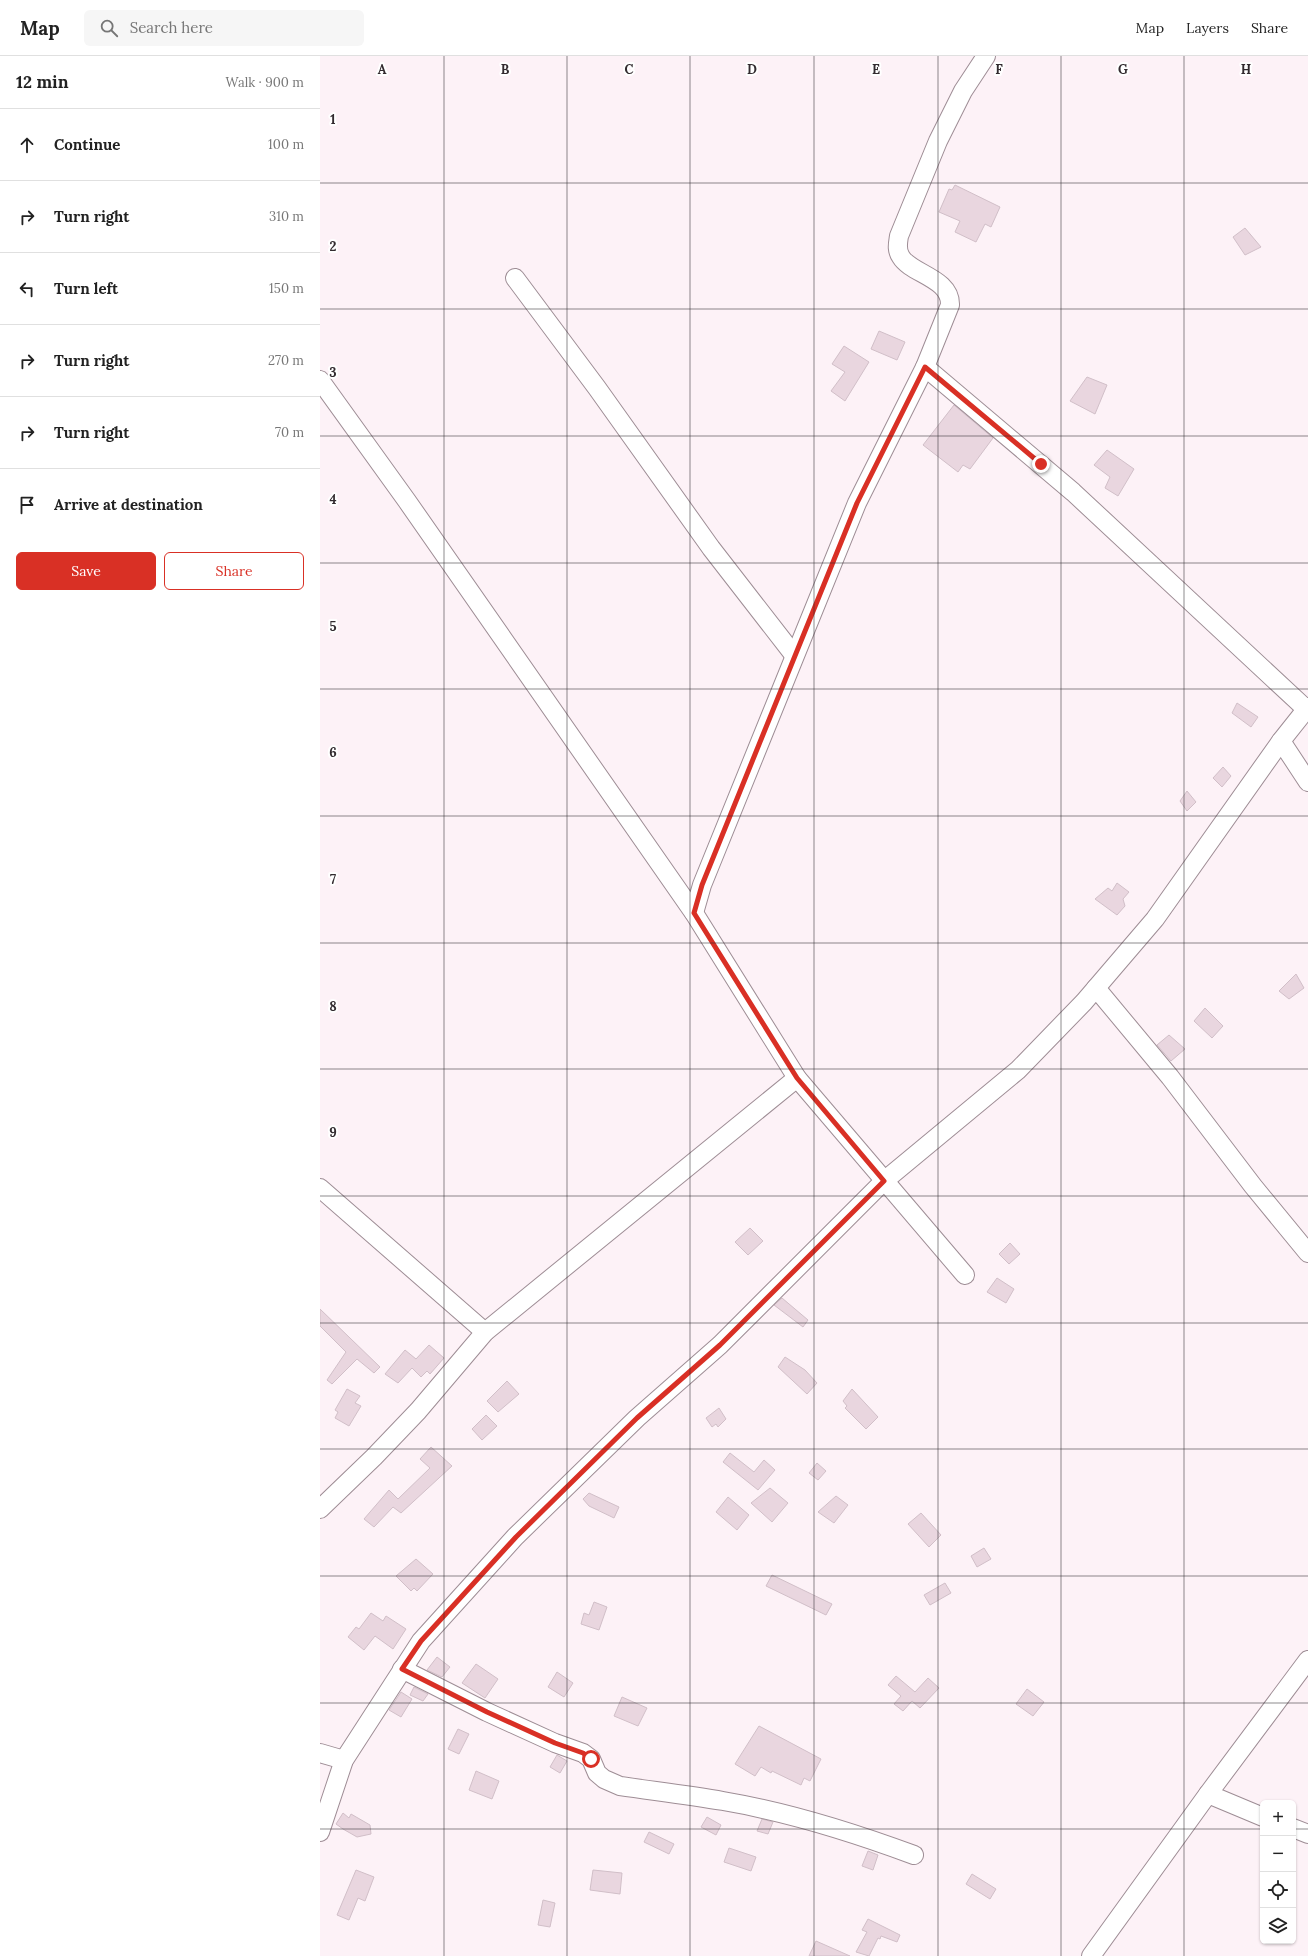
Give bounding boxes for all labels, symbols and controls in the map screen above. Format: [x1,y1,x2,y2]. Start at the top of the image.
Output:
search box [84,10,364,46]
text: Map [20,16,60,40]
icon: search [98,17,120,39]
text: Search here [130,18,213,37]
text: Map [1136,19,1164,37]
text: Layers [1186,19,1229,37]
text: Share [1251,19,1288,37]
text: A [378,61,387,78]
text: B [501,61,510,78]
text: C [625,61,634,78]
text: D [747,61,757,78]
text: E [872,61,880,78]
text: F [995,61,1003,78]
text: G [1118,61,1128,78]
text: H [1241,61,1251,78]
text: 12 min [16,71,68,93]
text: Walk · 900 m [226,74,304,91]
text: 1 [330,111,336,128]
icon: ahead [16,134,38,156]
text: Continue [54,135,120,154]
text: 100 m [268,136,304,153]
icon: right [16,206,38,228]
text: Turn right [54,207,130,226]
text: 310 m [269,208,304,225]
text: 2 [330,238,337,255]
icon: left [16,278,38,300]
text: Turn left [54,279,118,298]
text: 150 m [269,280,304,297]
icon: right [16,350,38,372]
text: Turn right [54,351,130,370]
text: 270 m [268,352,304,369]
text: 3 [329,364,337,381]
icon: right [16,422,38,444]
text: Turn right [54,423,130,442]
text: 70 m [275,424,304,441]
route end [1032,455,1050,473]
text: 4 [329,491,337,508]
icon: arrive [16,494,38,516]
text: Arrive at destination [54,495,203,514]
button: Save [16,552,156,590]
button: Share [164,552,304,590]
text: 5 [329,618,337,635]
text: 6 [329,744,337,761]
text: 7 [330,871,336,888]
text: 8 [329,998,337,1015]
text: 9 [329,1124,337,1141]
route start [582,1750,600,1768]
map controls [1260,1800,1296,1944]
button: + [1260,1800,1296,1836]
button: − [1260,1836,1296,1872]
button: locate [1260,1872,1296,1908]
button: layers [1260,1908,1296,1944]

